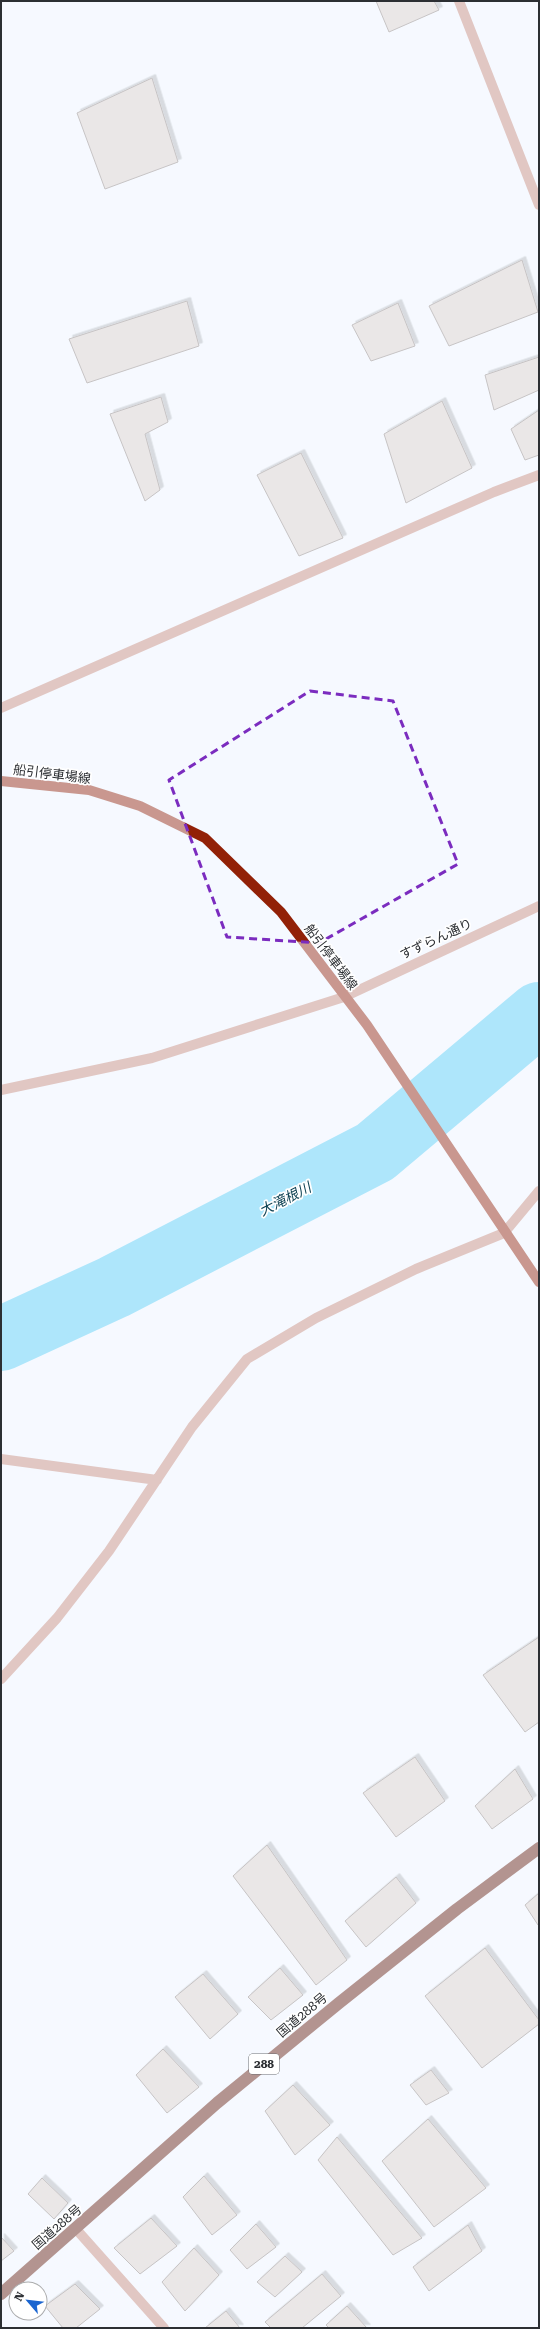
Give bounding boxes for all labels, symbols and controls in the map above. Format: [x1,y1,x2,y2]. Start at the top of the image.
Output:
street label: 船引停車場線 [12,762,92,786]
street label: すずらん通り [397,916,475,962]
street label: 船引停車場線 [302,921,360,993]
water label: 大滝根川 [256,1178,315,1219]
street label: 国道288号 [274,1990,330,2040]
road number: 288 [249,2054,279,2074]
street label: 国道288号 [29,2201,85,2253]
north arrow [8,2281,48,2321]
text: N [12,2289,28,2303]

